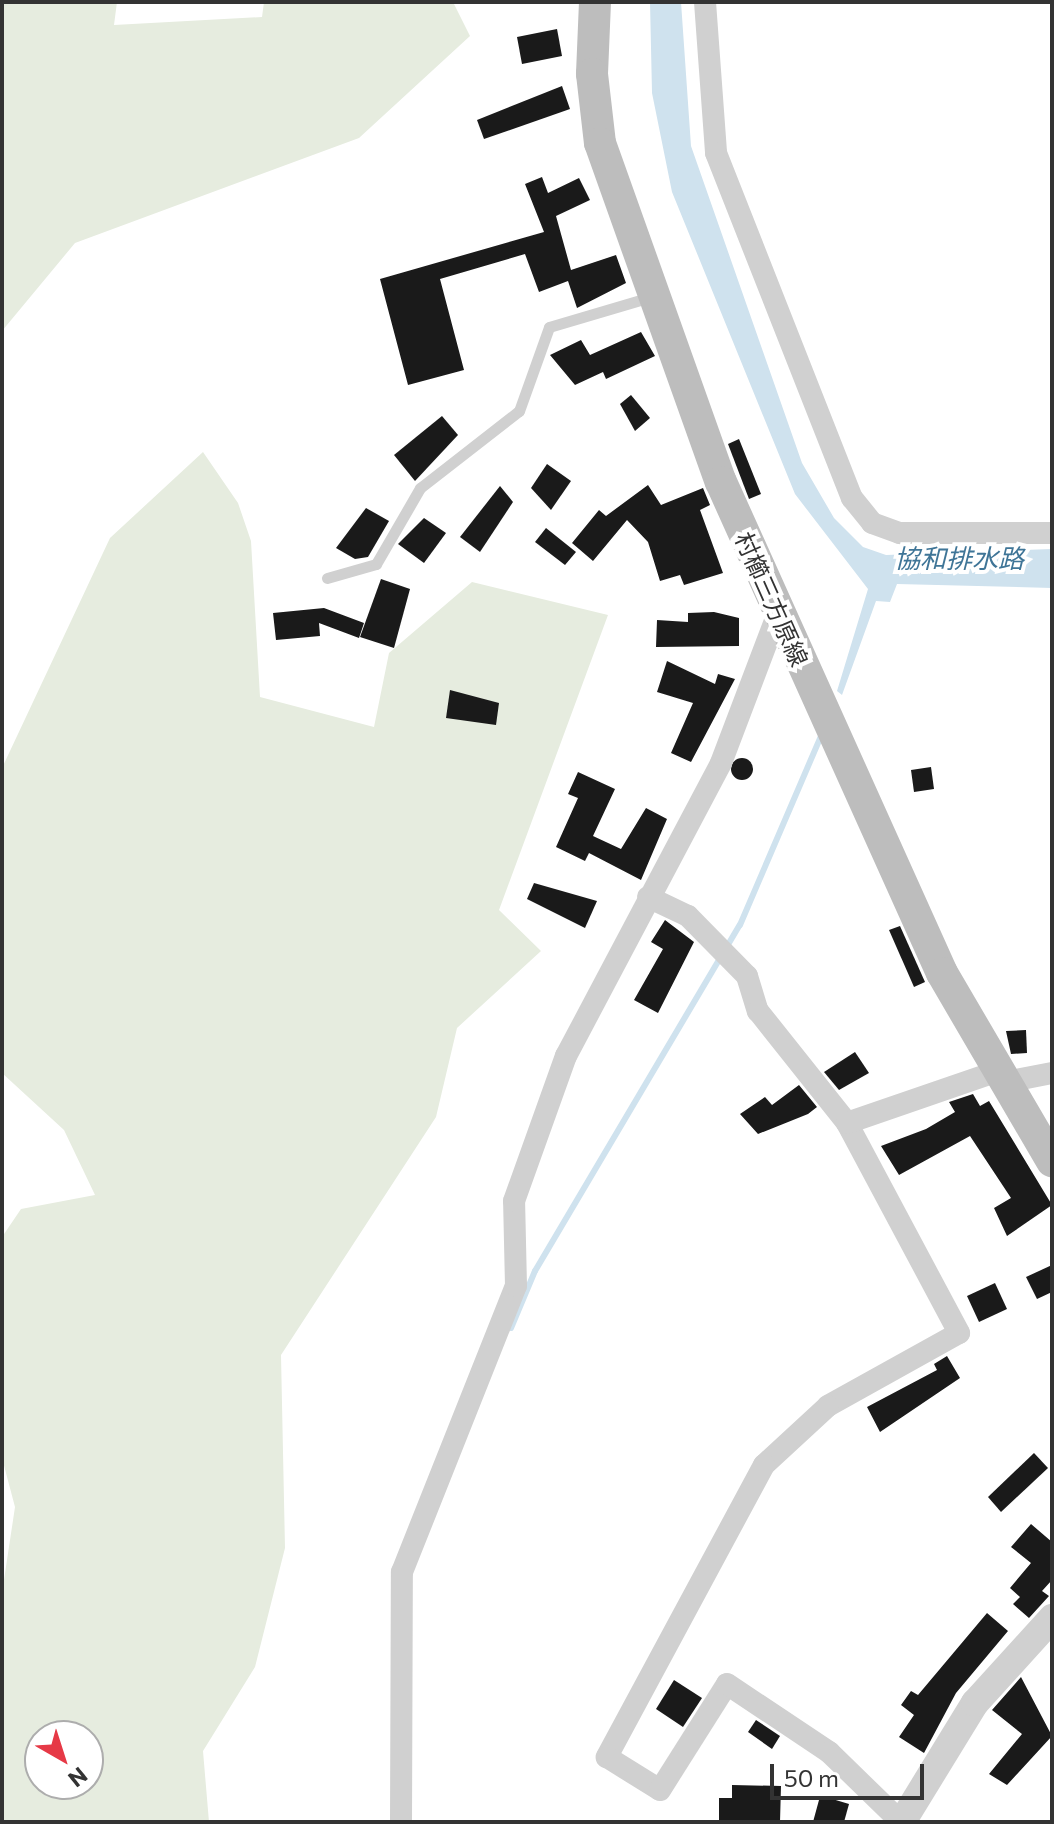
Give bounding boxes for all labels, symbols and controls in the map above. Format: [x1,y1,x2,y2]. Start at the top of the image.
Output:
street label: 村櫛三方原線 [730,527,814,671]
water label: 協和排水路 [894,542,1024,574]
north arrow [24,1720,104,1800]
scale bar [774,1748,928,1798]
text: N [63,1762,93,1793]
text: 50 m [784,1763,839,1792]

